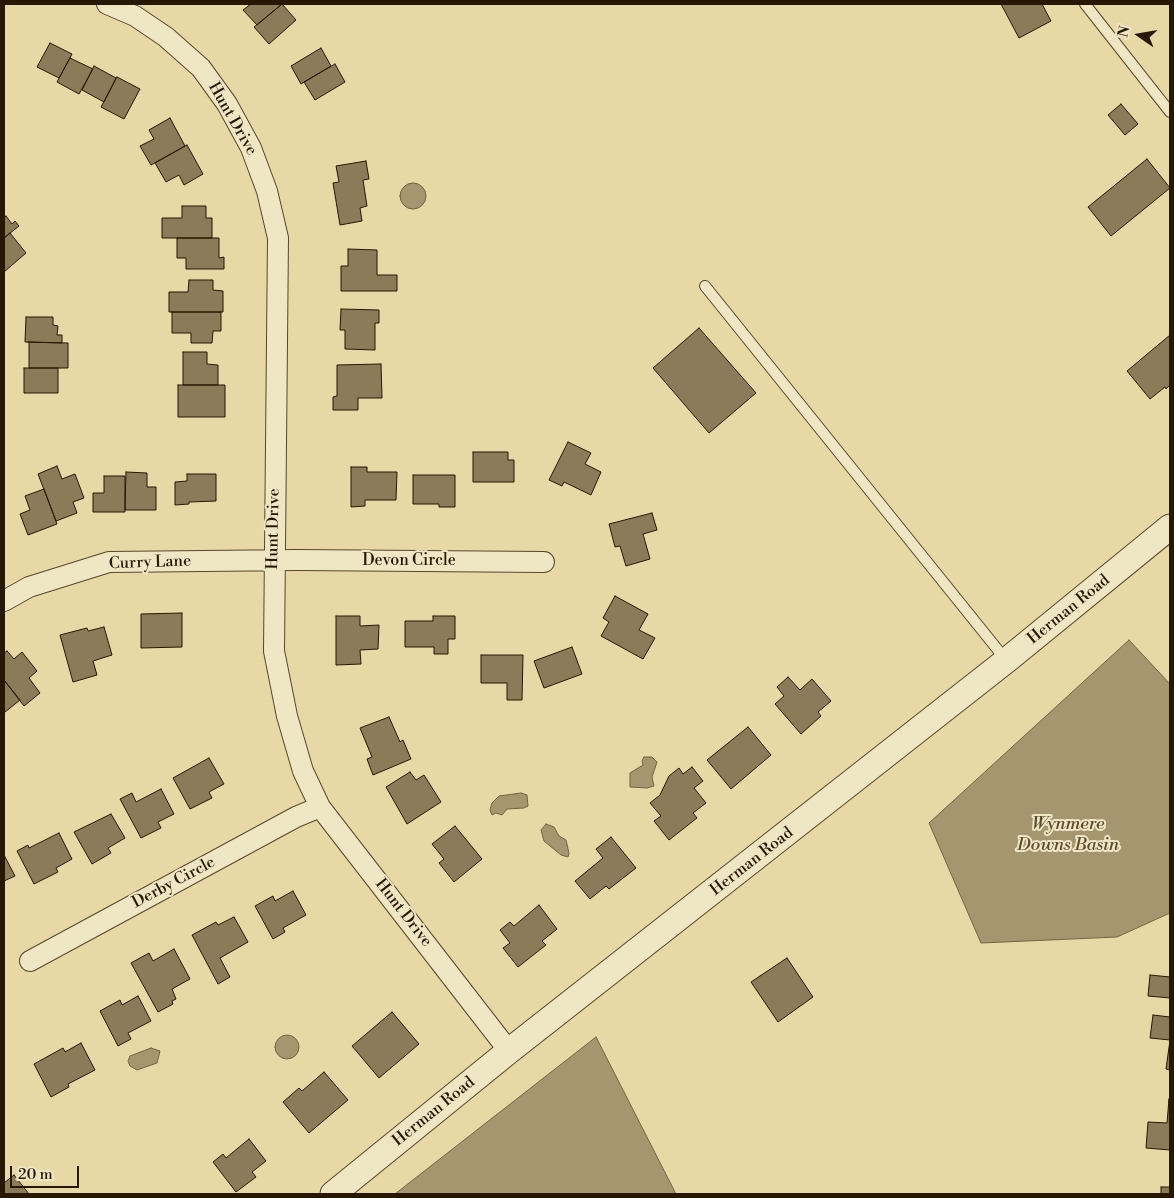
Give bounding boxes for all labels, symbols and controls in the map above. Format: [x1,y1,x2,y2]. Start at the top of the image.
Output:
north arrow [1114,10,1164,60]
text: N [1114,24,1134,39]
street label: Hunt Drive [203,79,261,159]
street label: Hunt Drive [264,488,284,570]
street label: Devon Circle [362,551,456,571]
street label: Curry Lane [109,552,191,574]
street label: Herman Road [1024,571,1114,649]
water label: Wynmere Downs Basin [1017,814,1119,856]
street label: Herman Road [707,824,797,900]
street label: Derby Circle [129,853,219,913]
street label: Hunt Drive [370,875,436,951]
street label: Herman Road [389,1073,479,1151]
scale bar [12,1156,81,1188]
text: 20 m [18,1165,53,1184]

